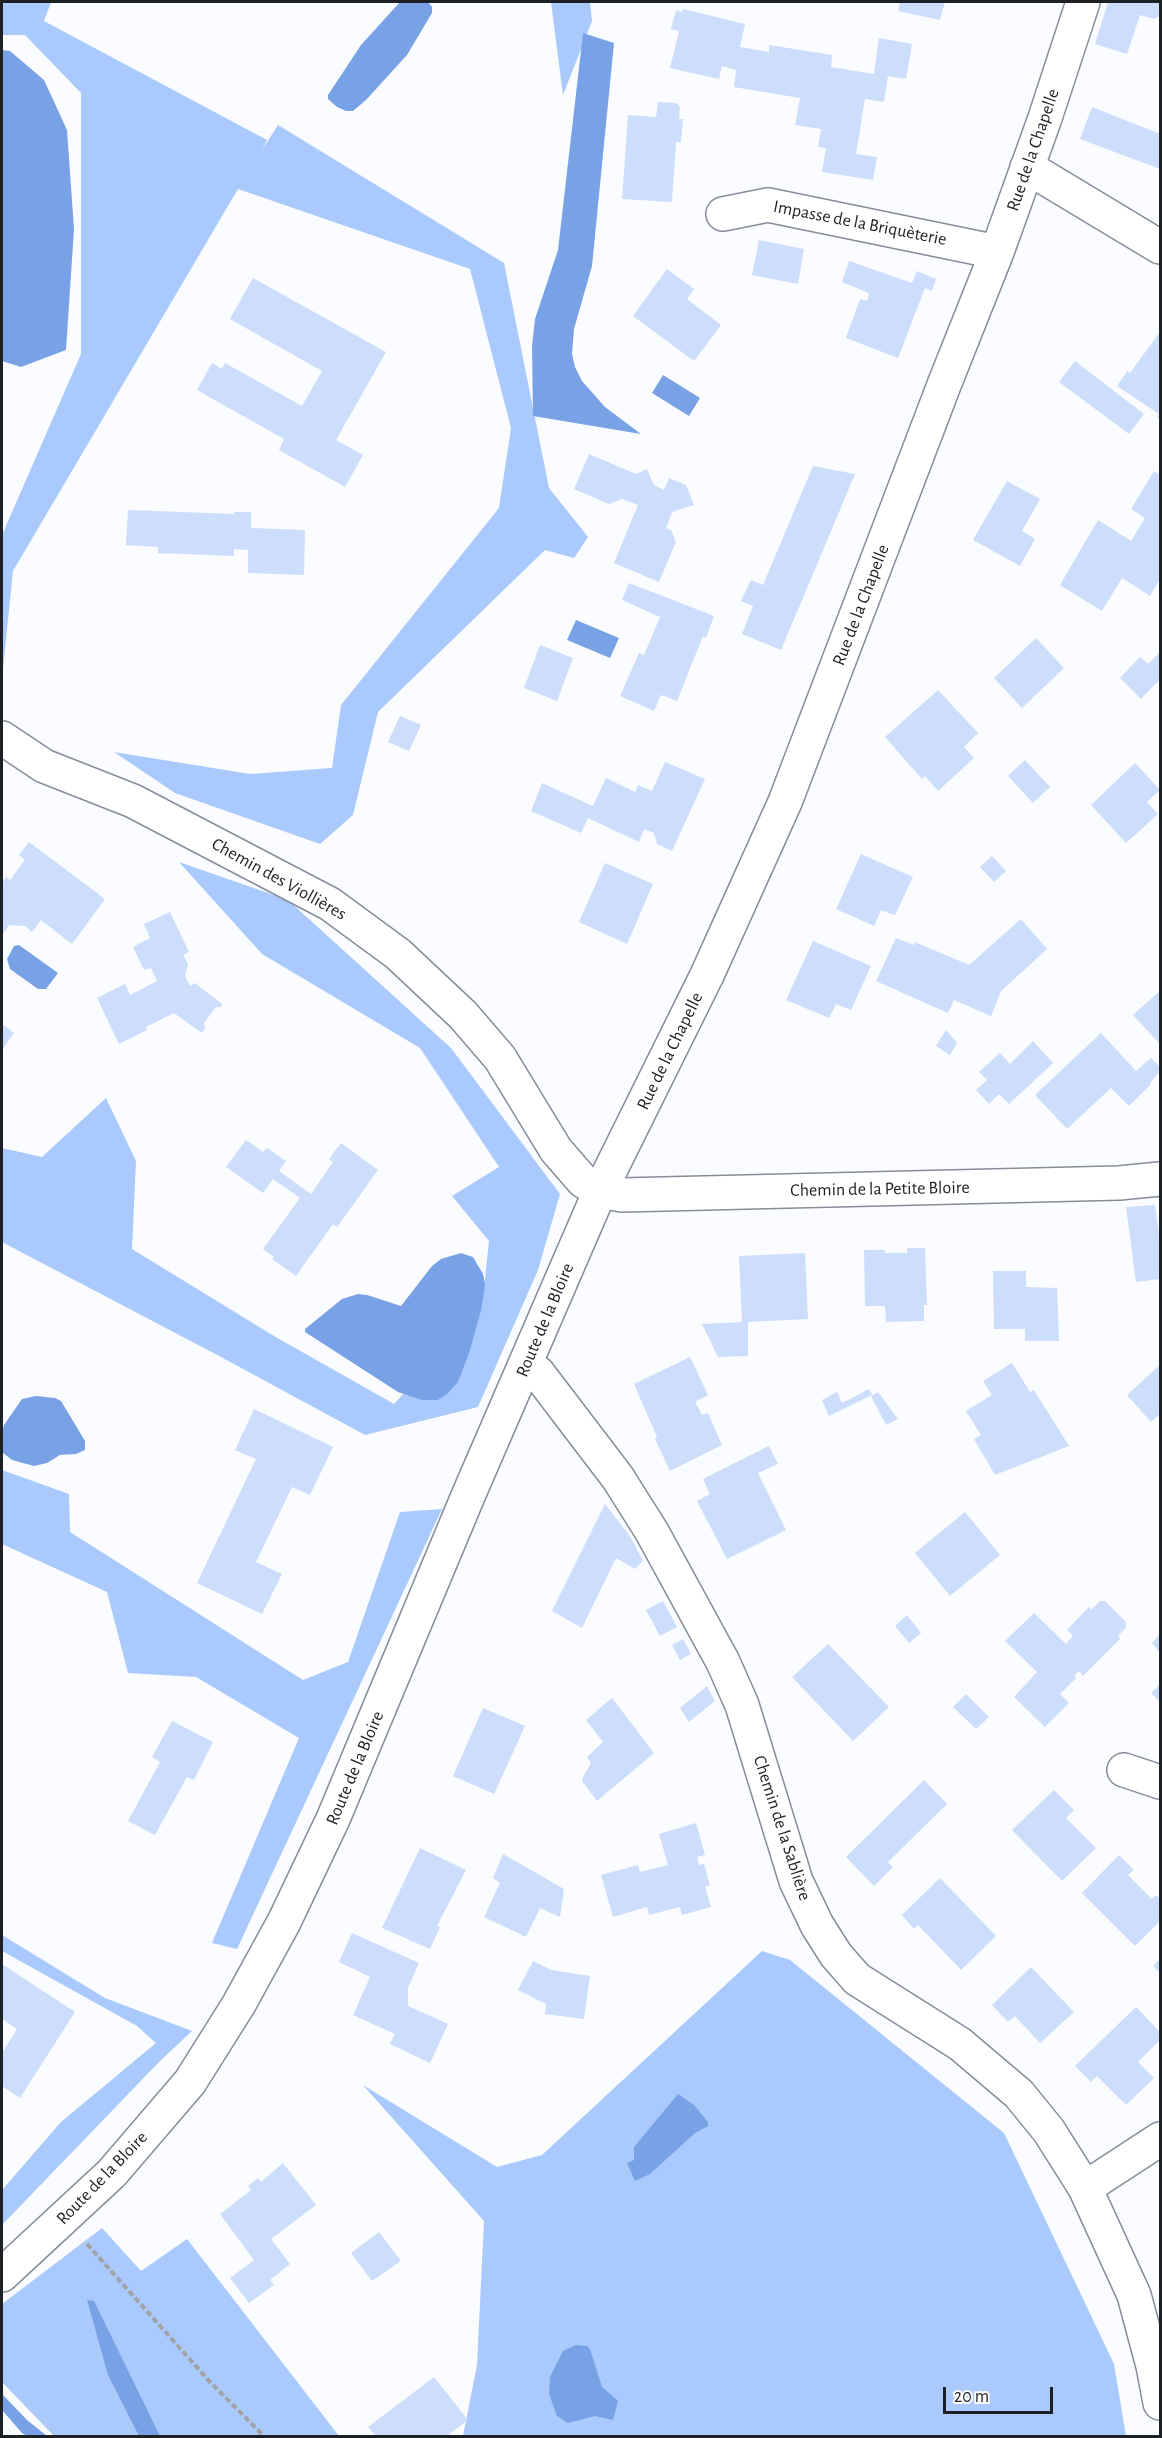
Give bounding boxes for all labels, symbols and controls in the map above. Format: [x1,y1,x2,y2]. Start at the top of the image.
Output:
street label: Rue de la Chapelle [1002,86,1064,214]
street label: Impasse de la Briquèterie [772,196,948,250]
street label: Rue de la Chapelle [828,541,894,669]
street label: Chemin des Viollières [208,833,350,925]
street label: Rue de la Chapelle [632,989,708,1113]
street label: Chemin de la Petite Bloire [790,1177,970,1201]
street label: Route de la Bloire [511,1260,579,1380]
street label: Route de la Bloire [321,1708,389,1828]
street label: Chemin de la Sablière [748,1753,816,1903]
street label: Route de la Bloire [52,2127,152,2229]
scale bar [946,2375,1056,2413]
text: 20 m [954,2388,989,2406]

